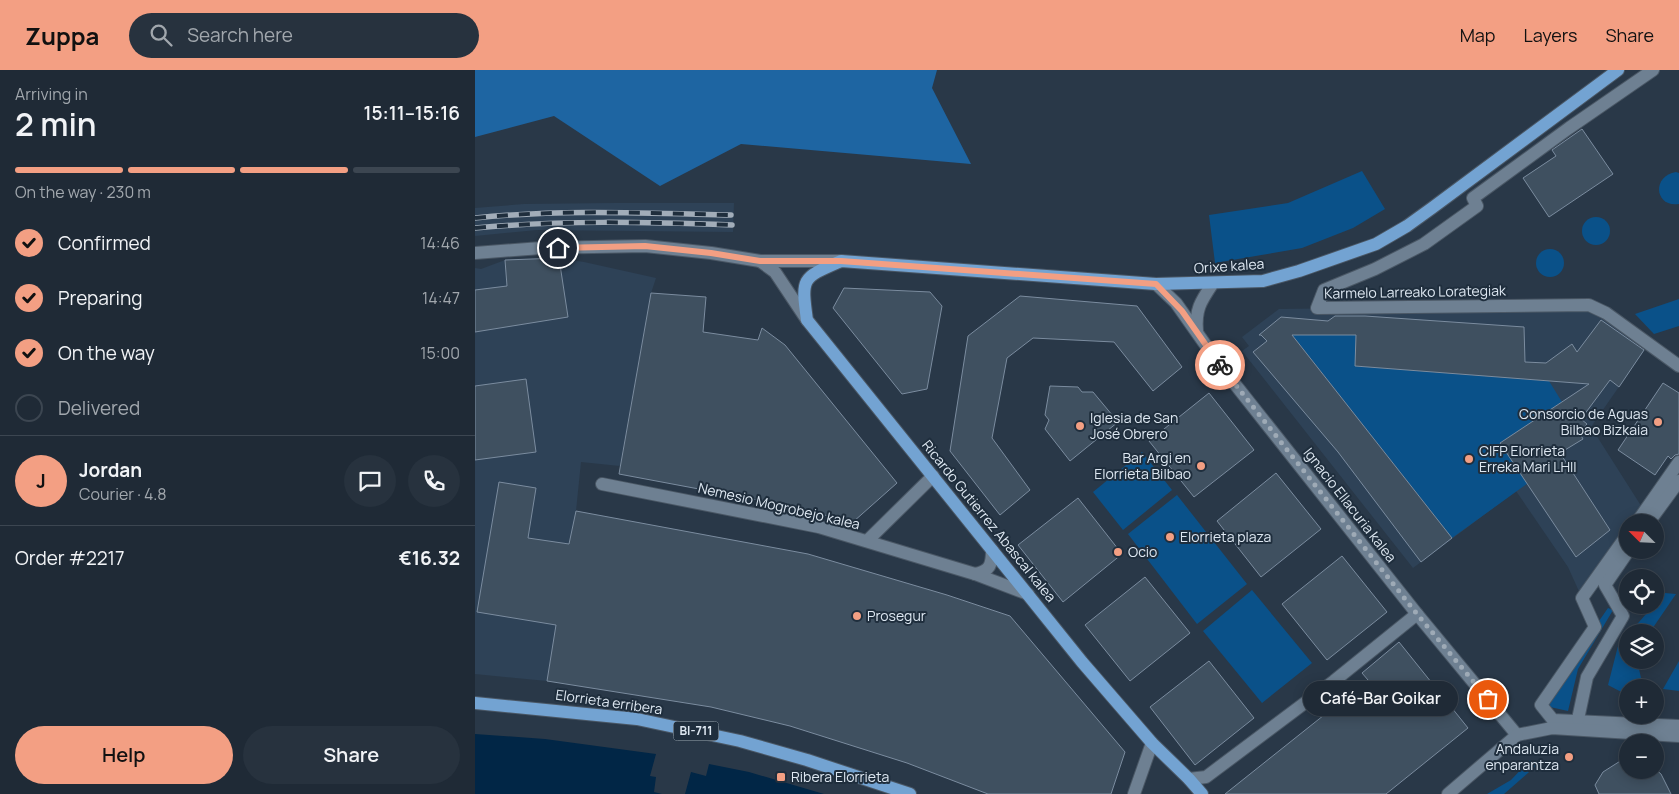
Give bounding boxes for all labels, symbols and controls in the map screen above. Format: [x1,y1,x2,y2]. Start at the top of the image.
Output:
search box [129,13,479,58]
text: Zuppa [25,19,99,52]
icon: search [147,21,175,49]
text: Search here [187,22,293,48]
text: Map [1460,23,1495,47]
text: Layers [1523,23,1577,47]
text: Share [1605,23,1654,47]
text: Arriving in [15,83,88,105]
text: 15:11–15:16 [363,100,460,126]
text: 2 min [15,102,97,146]
text: On the way · 230 m [15,181,151,203]
pin [537,227,579,269]
icon: check [15,229,43,257]
text: Confirmed [58,230,151,256]
text: 14:46 [420,232,460,254]
icon: home [544,234,572,262]
street label: Orixe kalea [1193,254,1265,277]
street label: Karmelo Larreako Lorategiak [1324,280,1507,303]
icon: check [15,284,43,312]
text: Preparing [58,285,143,311]
text: 14:47 [422,287,460,309]
icon: check [15,339,43,367]
text: On the way [58,340,155,366]
courier [1195,340,1245,390]
text: 15:00 [420,342,460,364]
icon: bike [1206,351,1234,379]
text: Delivered [58,395,140,421]
place label: Consorcio de Aguas Bilbao Bizkaia [1519,404,1648,439]
place label: Iglesia de San José Obrero [1090,408,1178,443]
marker: Consorcio de Aguas Bilbao Bizkaia [1652,416,1664,428]
marker: Iglesia de San José Obrero [1074,420,1086,432]
street label: Ricardo Gutierrez Abascal kalea [918,436,1061,606]
place label: CIFP Elorrieta Erreka Mari LHII [1479,441,1577,476]
street label: Ignacio Ellacuria kalea [1300,443,1401,566]
place label: Bar Argi en Elorrieta Bilbao [1094,448,1191,483]
marker: CIFP Elorrieta Erreka Mari LHII [1463,453,1475,465]
button: chat [344,455,396,507]
button: phone [408,455,460,507]
text: Jordan [79,457,142,483]
marker: Bar Argi en Elorrieta Bilbao [1195,460,1207,472]
text: J [36,468,46,494]
street label: Nemesio Mogrobejo kalea [696,478,862,533]
text: Courier · 4.8 [79,483,167,505]
north arrow [1619,514,1664,559]
map controls [1619,514,1664,779]
place label: Elorrieta plaza [1180,527,1271,546]
marker: Elorrieta plaza [1164,531,1176,543]
place label: Ocio [1128,542,1157,561]
text: Order #2217 [15,545,125,571]
text: €16.32 [399,545,460,571]
marker: Ocio [1112,546,1124,558]
button: locate [1619,569,1664,614]
place label: Prosegur [867,606,926,625]
marker: Prosegur [851,610,863,622]
button: layers [1619,624,1664,669]
pin [1467,678,1509,720]
button: + [1619,679,1664,724]
callout: Café-Bar Goikar [1303,682,1458,716]
street label: Elorrieta erribera [554,685,664,718]
icon: bag [1474,685,1502,713]
text: Café-Bar Goikar [1320,687,1441,709]
road number: BI-711 [673,721,719,740]
button: Help [15,726,233,784]
button: Share [243,726,460,784]
button: − [1619,734,1664,779]
place label: Andaluzia enparantza [1485,739,1559,774]
marker: Andaluzia enparantza [1563,751,1575,763]
place label: Ribera Elorrieta [791,767,889,786]
marker: Ribera Elorrieta [775,771,787,783]

